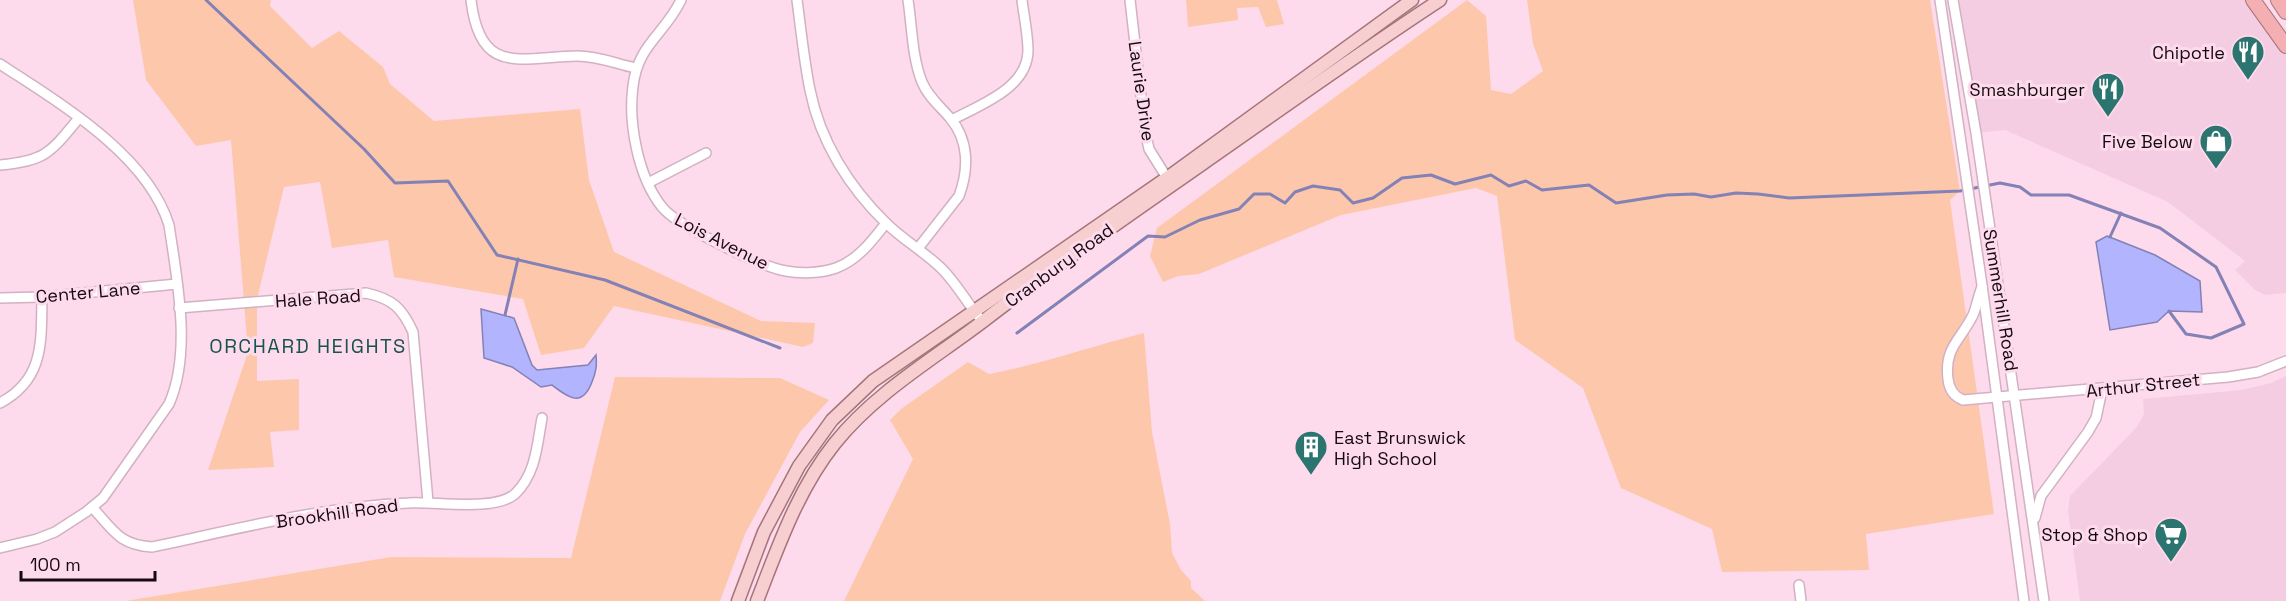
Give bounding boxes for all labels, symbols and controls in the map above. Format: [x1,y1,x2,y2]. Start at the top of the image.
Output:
restaurant icon: Chipotle [2230,34,2266,81]
street label: Laurie Drive [1124,40,1160,142]
place label: Chipotle [2152,41,2225,64]
restaurant icon: Smashburger [2090,71,2126,118]
place label: Smashburger [1970,78,2085,101]
shop icon: Five Below [2198,123,2234,170]
place label: Five Below [2102,130,2193,153]
street label: Lois Avenue [671,207,773,275]
street label: Cranbury Road [1000,218,1118,312]
street label: Summerhill Road [1978,227,2024,373]
street label: Center Lane [35,276,141,308]
street label: Hale Road [274,284,362,312]
district label: ORCHARD HEIGHTS [209,333,407,359]
street label: Arthur Street [2085,368,2201,402]
place label: East Brunswick High School [1334,426,1466,470]
building icon: East Brunswick High School [1293,429,1329,476]
street label: Brookhill Road [274,493,400,533]
supermarket icon: Stop & Shop [2153,516,2189,563]
place label: Stop & Shop [2041,523,2148,546]
scale bar [21,544,154,582]
text: 100 m [30,553,81,576]

